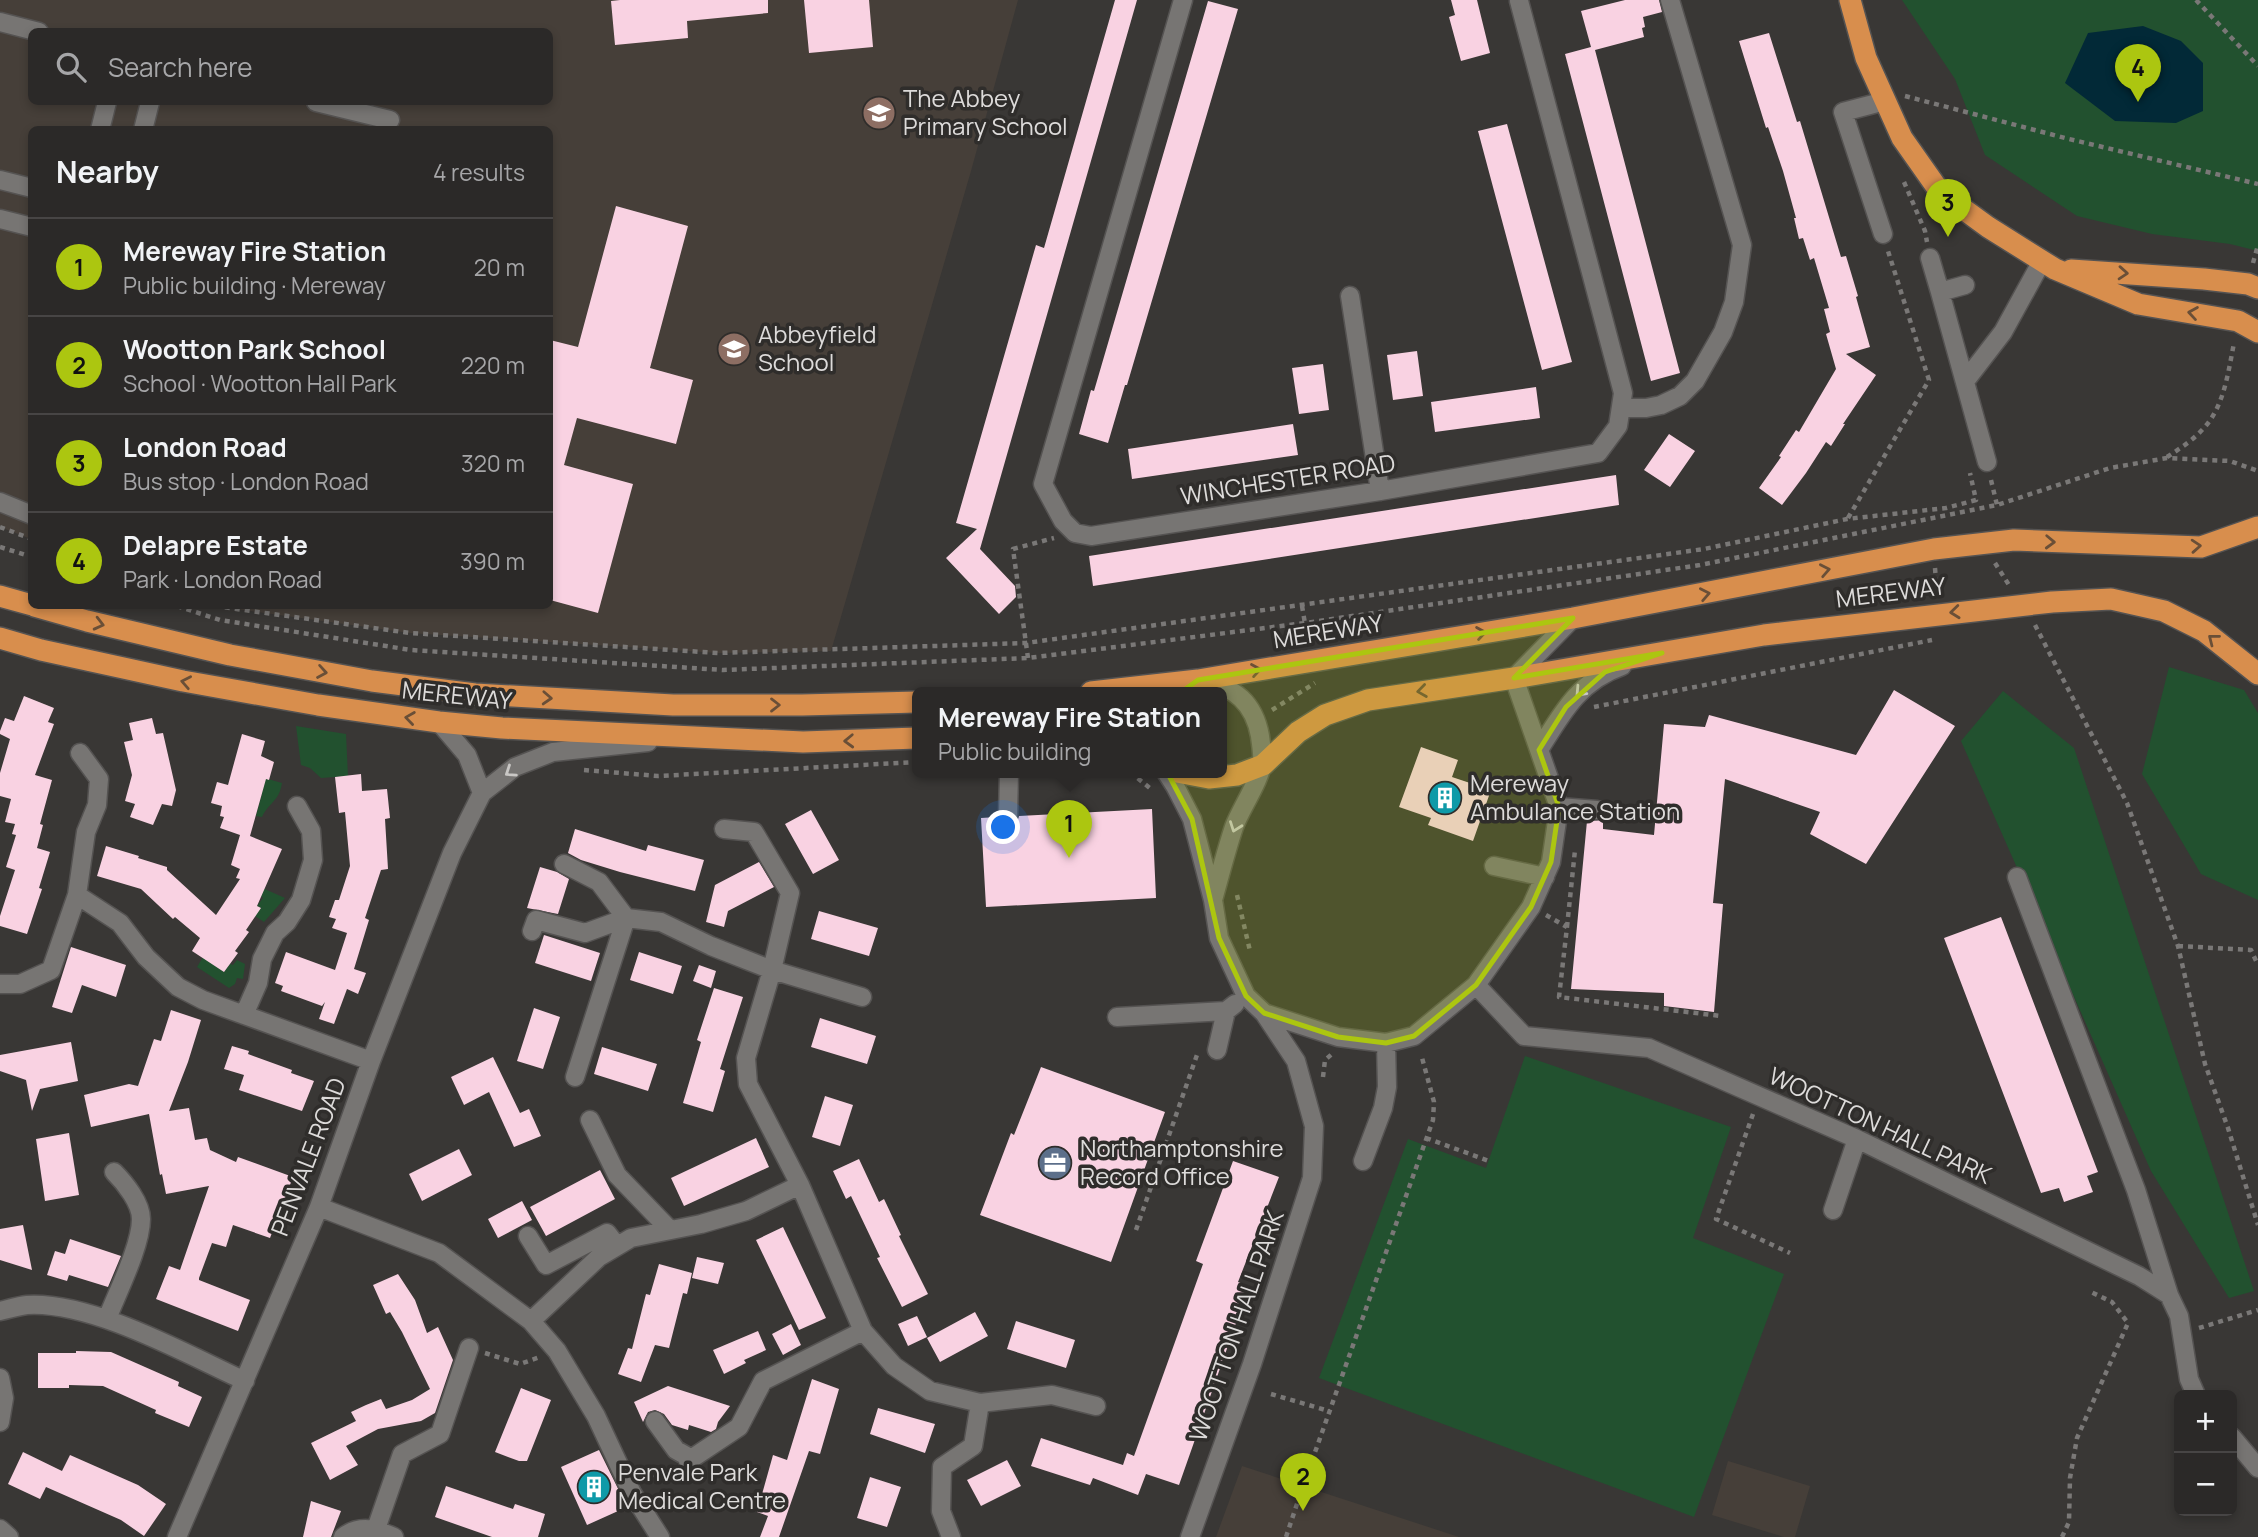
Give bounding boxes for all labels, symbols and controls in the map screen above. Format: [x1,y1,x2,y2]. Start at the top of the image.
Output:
search box [28,28,553,105]
pin: 4 [2115,44,2161,102]
icon: search [52,48,90,86]
text: Search here [108,49,253,85]
place label: The Abbey Primary School [903,81,1068,142]
school or university icon: The Abbey Primary School [860,94,898,132]
text: Nearby [56,151,159,192]
text: 4 results [433,156,525,188]
pin: 3 [1925,179,1971,237]
text: Mereway Fire Station [123,233,386,269]
text: 1 [74,251,84,283]
text: 20 m [474,251,525,283]
one-way arrow [2118,265,2129,280]
text: Public building · Mereway [123,269,386,301]
one-way arrow [2188,305,2199,320]
place label: Abbeyfield School [758,317,876,378]
school or university icon: Abbeyfield School [715,330,753,368]
text: Wootton Park School [123,331,386,367]
text: 2 [72,349,86,381]
text: 220 m [461,349,525,381]
text: School · Wootton Hall Park [123,367,397,399]
text: London Road [123,429,287,465]
street label: WINCHESTER ROAD [1178,445,1398,512]
text: 3 [72,447,86,479]
text: 320 m [461,447,525,479]
text: Bus stop · London Road [123,465,369,497]
text: Delapre Estate [123,527,308,563]
one-way arrow [2045,534,2056,549]
one-way arrow [2191,539,2202,554]
text: 4 [72,545,86,577]
text: 390 m [460,545,525,577]
text: Park · London Road [123,563,322,595]
one-way arrow [1819,564,1831,579]
street label: MEREWAY [1834,568,1948,615]
one-way arrow [1699,587,1711,602]
street label: MEREWAY [1271,605,1386,655]
one-way arrow [1949,605,1960,620]
one-way arrow [93,616,105,630]
one-way arrow [1475,626,1487,641]
one-way arrow [2209,634,2221,647]
one-way arrow [1250,663,1262,678]
one-way arrow [316,664,328,679]
street label: MEREWAY [400,672,515,717]
one-way arrow [180,675,192,690]
one-way arrow [1416,683,1428,698]
one-way arrow [1576,684,1588,697]
popup [912,687,1227,778]
one-way arrow [542,690,553,705]
one-way arrow [770,697,780,713]
text: Mereway Fire Station [938,699,1201,735]
one-way arrow [404,710,416,725]
one-way arrow [843,733,854,748]
text: Public building [938,735,1091,767]
one-way arrow [505,764,518,776]
place label: Mereway Ambulance Station [1470,766,1680,827]
building icon: Mereway Ambulance Station [1426,779,1464,817]
pin: 1 [1046,800,1092,858]
your location [986,810,1020,844]
one-way arrow [1229,821,1243,833]
street label: WOOTTON HALL PARK [1764,1058,1998,1191]
street label: PENVALE ROAD [262,1073,353,1240]
place label: Northamptonshire Record Office [1080,1131,1284,1192]
office icon: Northamptonshire Record Office [1036,1144,1074,1182]
street label: WOOTTON HALL PARK [1181,1205,1291,1446]
map controls [2174,1390,2237,1516]
button: + [2174,1390,2237,1453]
pin: 2 [1280,1453,1326,1511]
button: − [2174,1453,2237,1516]
place label: Penvale Park Medical Centre [618,1455,786,1516]
building icon: Penvale Park Medical Centre [575,1468,613,1506]

